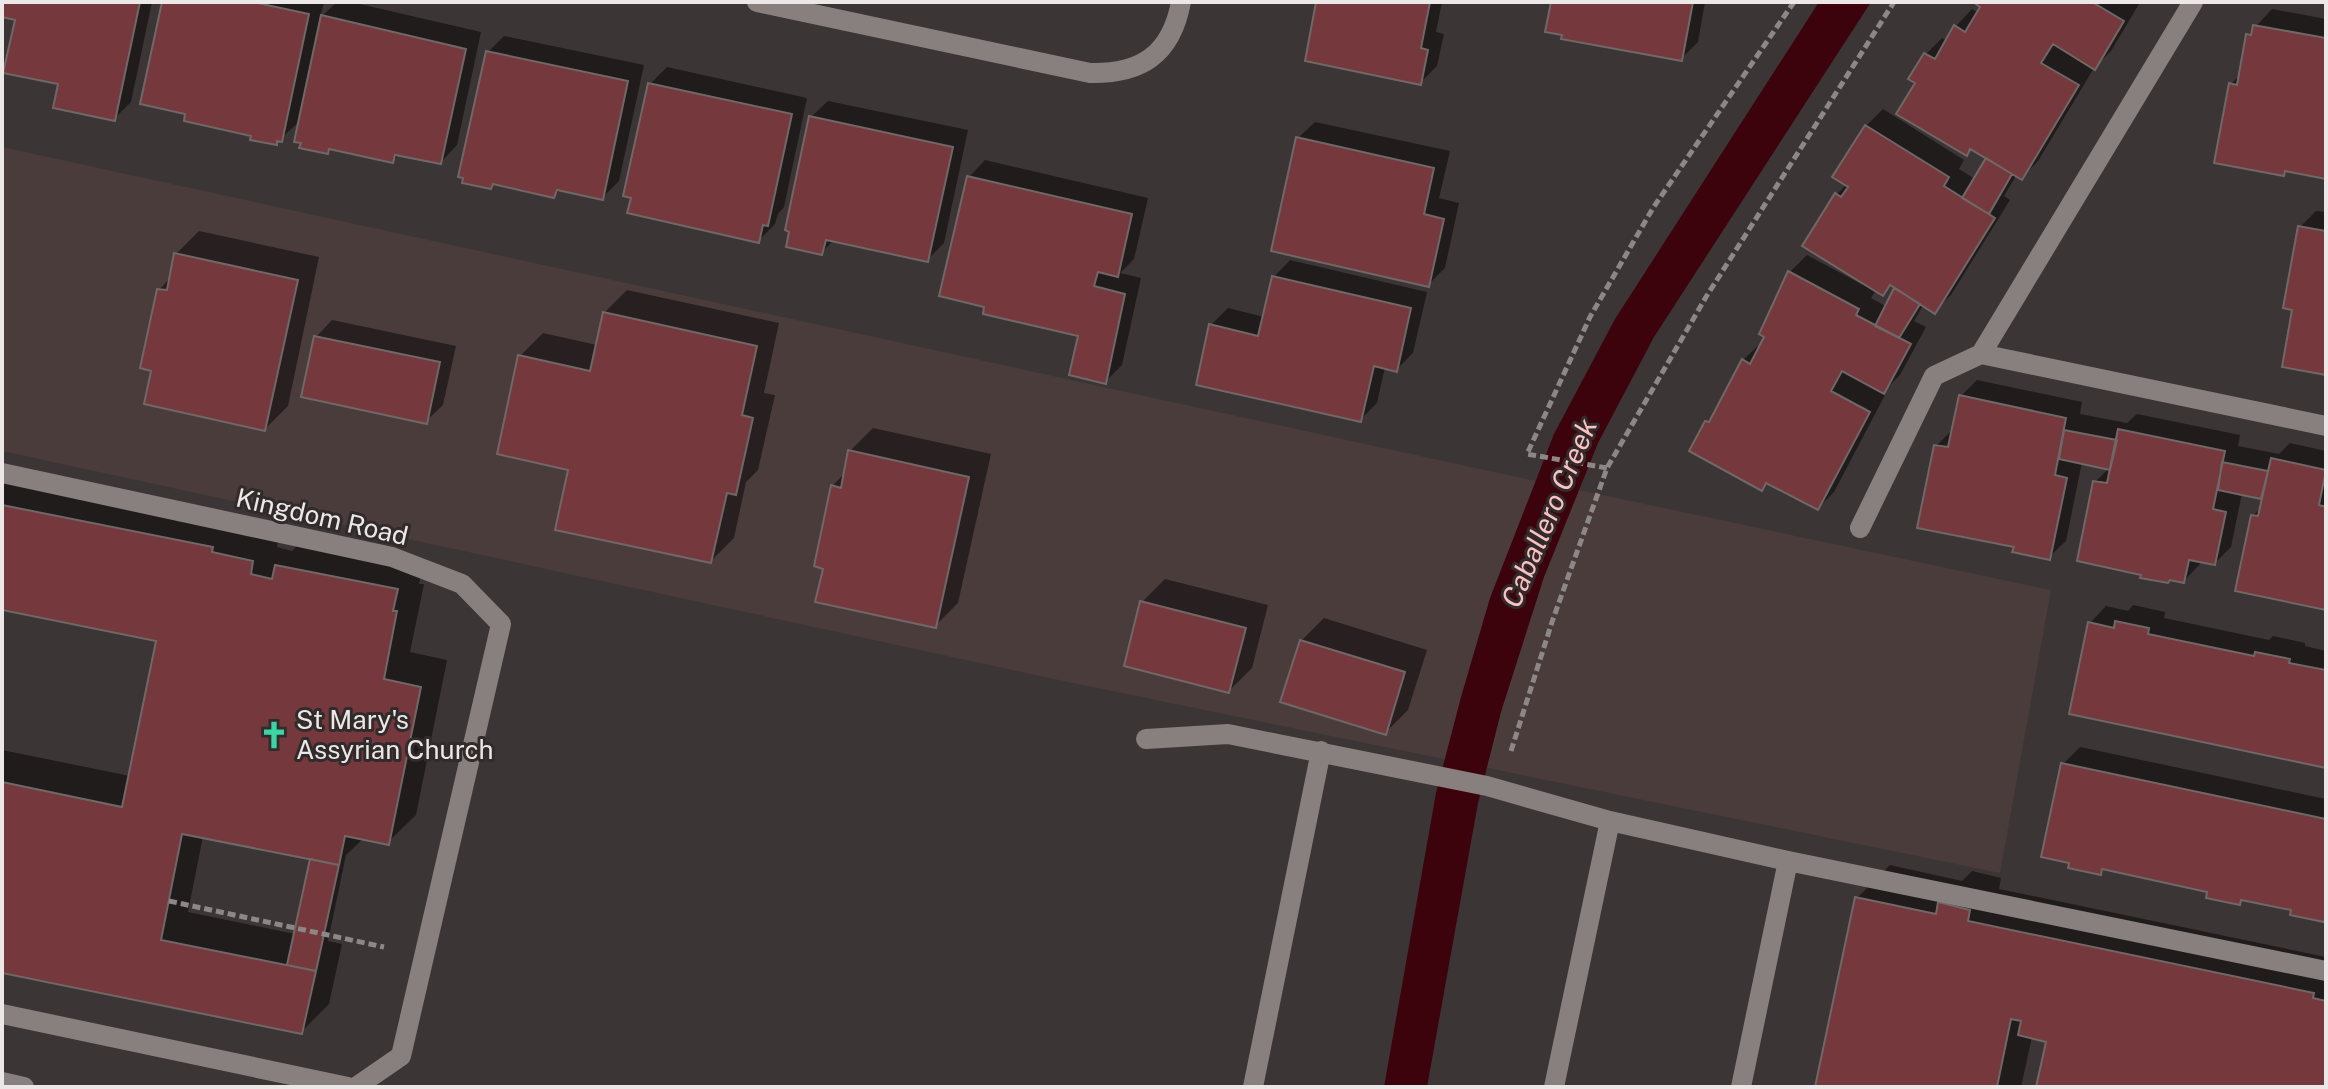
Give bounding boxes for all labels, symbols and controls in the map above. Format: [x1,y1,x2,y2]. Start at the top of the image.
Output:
water label: Caballero Creek [1494,413,1603,612]
street label: Kingdom Road [233,482,411,551]
place label: St Mary's Assyrian Church [296,704,494,765]
church icon: St Mary's Assyrian Church [259,720,289,750]

